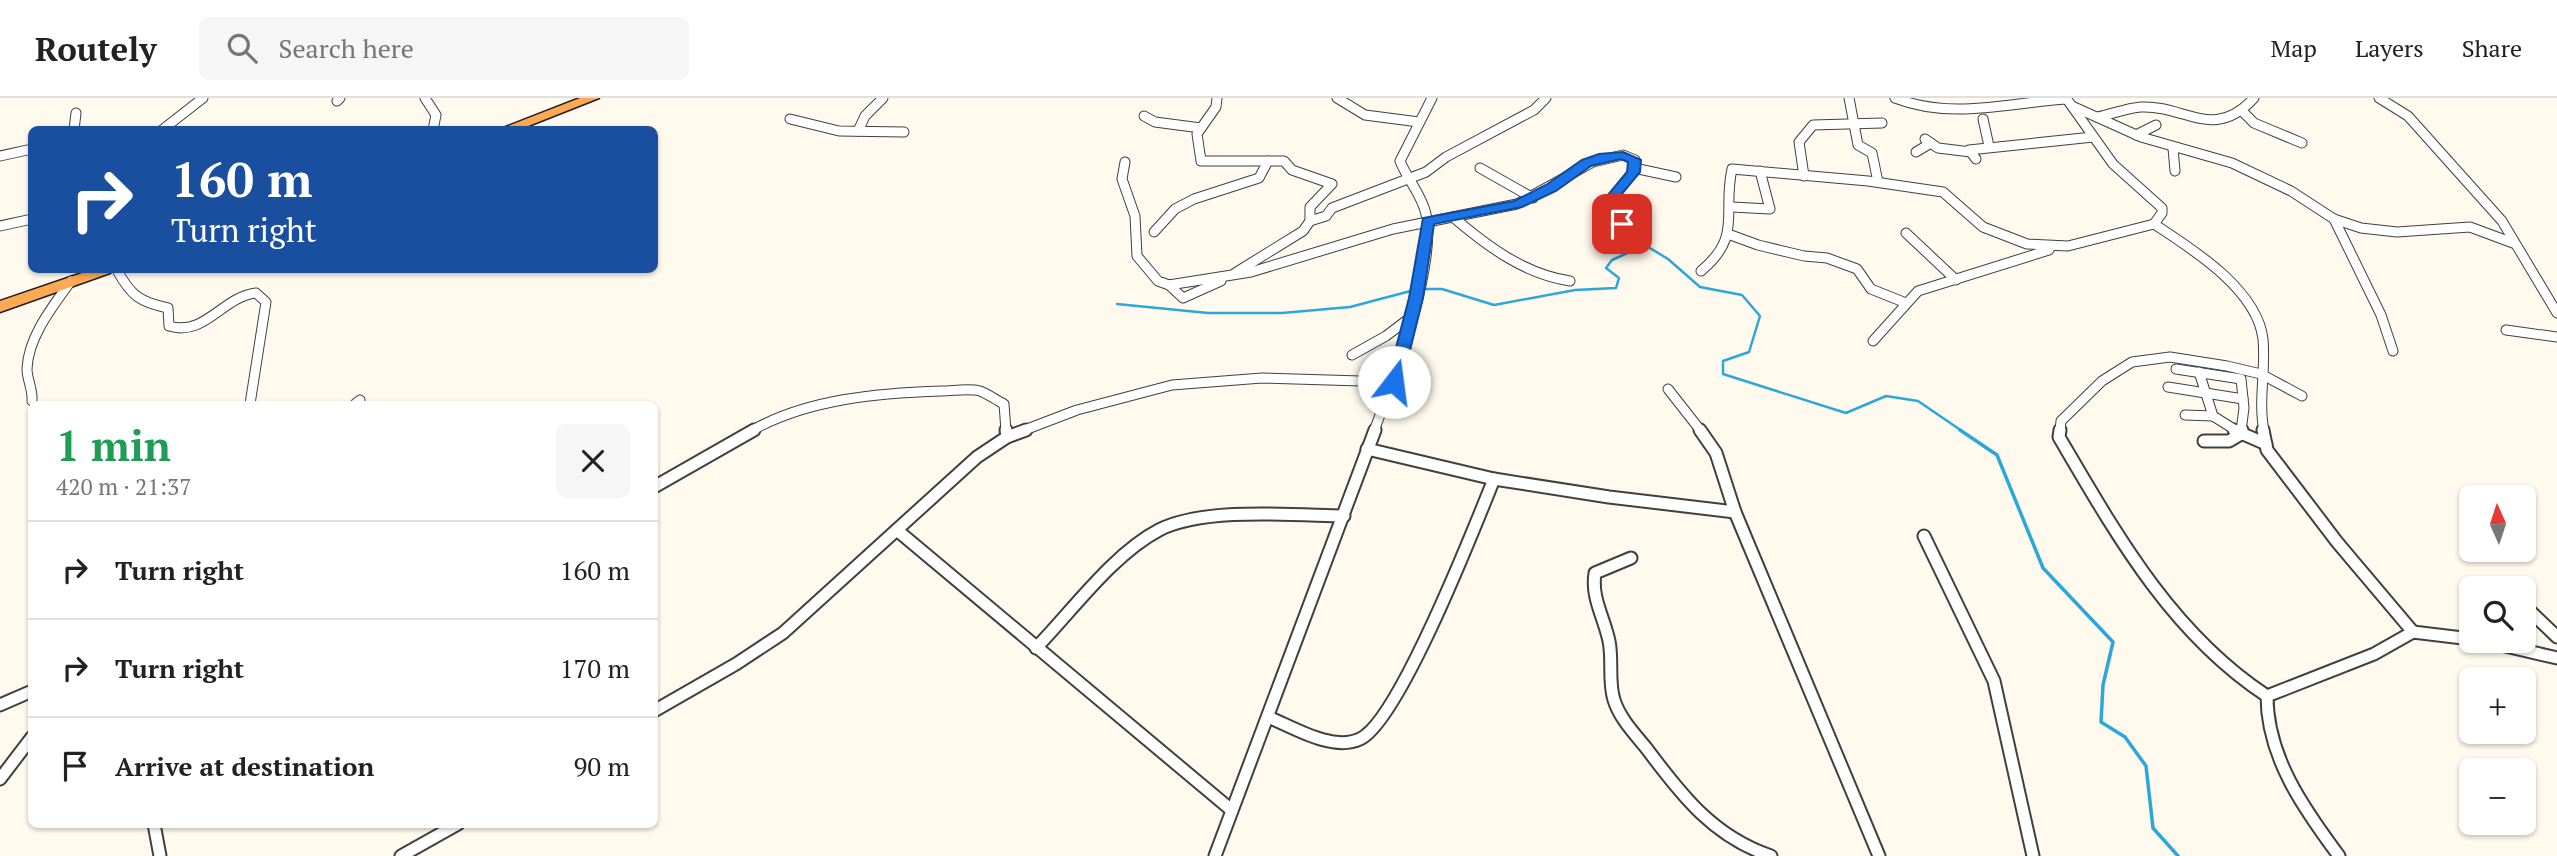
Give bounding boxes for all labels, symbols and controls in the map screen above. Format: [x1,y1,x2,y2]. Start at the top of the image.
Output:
search box [199,17,689,80]
text: Routely [35,27,157,70]
icon: search [223,29,261,67]
text: Search here [279,31,414,65]
text: Map [2270,32,2317,64]
text: Layers [2355,32,2424,64]
text: Share [2462,32,2522,64]
text: 160 m [171,146,313,211]
icon: right [56,154,147,245]
pin [1592,194,1652,254]
icon: arrive [1603,205,1641,243]
text: Turn right [171,209,317,251]
position arrow [1357,345,1431,419]
text: 1 min [56,417,171,473]
button: close [556,424,630,498]
text: 420 m · 21:37 [56,471,191,502]
north arrow [2459,485,2536,562]
map controls [2459,485,2536,835]
icon: right [56,551,94,589]
text: Turn right [115,553,244,587]
text: 160 m [560,553,630,587]
button: search [2459,576,2536,653]
icon: right [56,649,94,687]
text: Turn right [115,651,244,685]
text: 170 m [560,651,630,685]
button: + [2459,667,2536,744]
icon: arrive [56,747,94,785]
text: Arrive at destination [115,749,374,783]
text: 90 m [574,749,630,783]
button: − [2459,758,2536,835]

